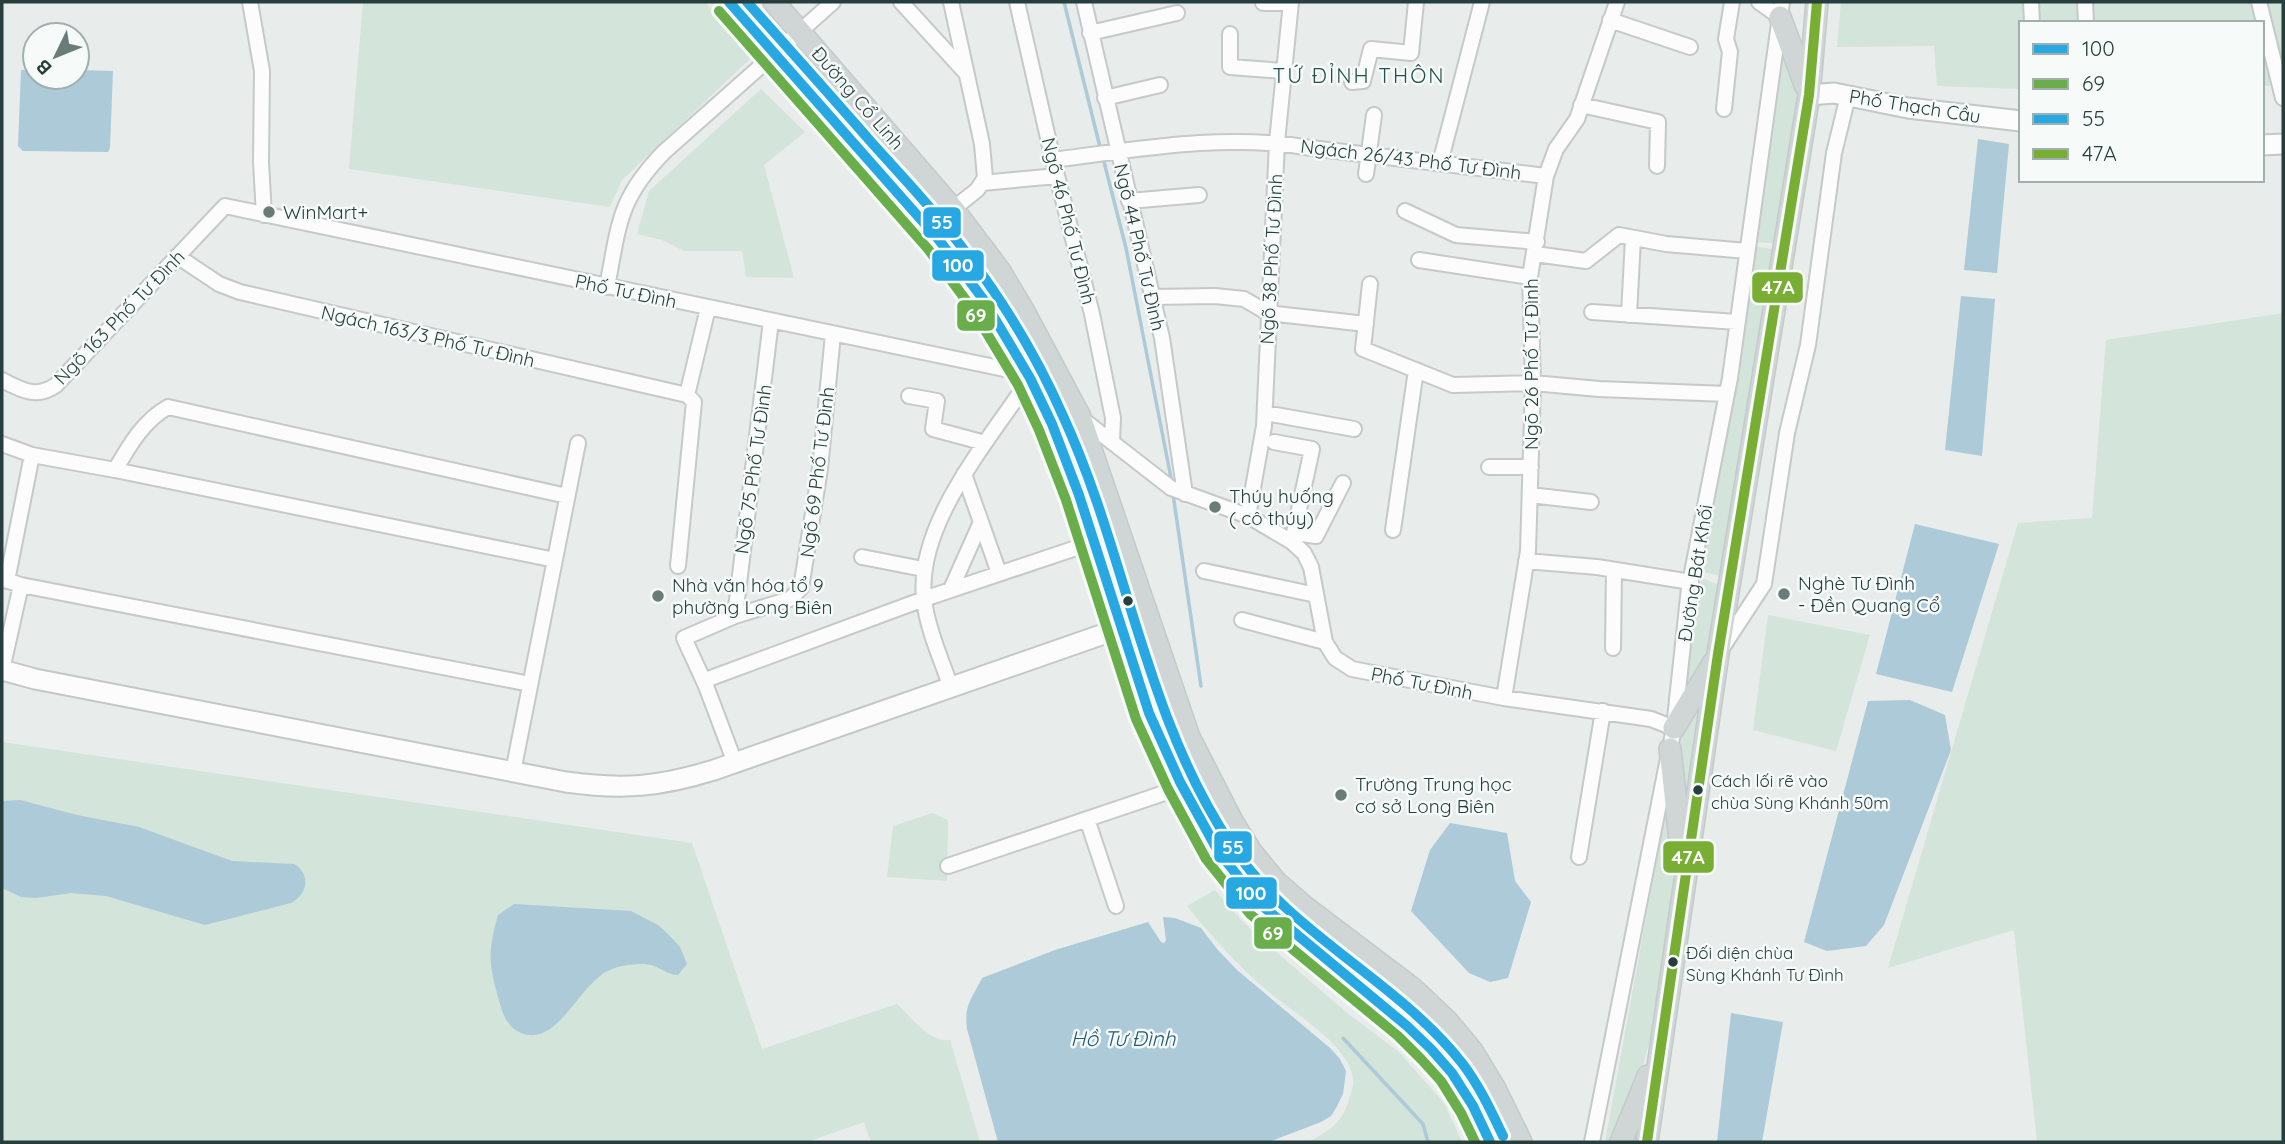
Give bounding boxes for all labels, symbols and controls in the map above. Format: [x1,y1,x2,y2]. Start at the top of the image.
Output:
north arrow [21,21,91,91]
legend [2019,21,2264,182]
text: 100 [2082,35,2115,61]
street label: Đường Cổ Linh [807,41,909,155]
text: B [31,55,57,80]
district label: TỨ ĐỈNH THÔN [1272,62,1446,88]
text: 69 [2082,70,2105,96]
street label: Phố Thạch Cầu [1847,84,1983,128]
text: 55 [2082,105,2105,131]
street label: Ngách 26/43 Phố Tư Đình [1299,134,1523,184]
street label: Ngõ 46 Phố Tư Đình [1037,135,1101,307]
text: 47A [2082,140,2117,166]
street label: Ngõ 44 Phố Tư Đình [1109,161,1171,333]
street label: Ngõ 38 Phố Tư Đình [1255,173,1287,345]
place label: WinMart+ [283,200,368,224]
marker: WinMart+ [261,204,277,220]
line badge: 55 [922,206,962,239]
text: 55 [931,210,953,234]
street label: Ngõ 163 Phố Tư Đình [48,245,190,389]
line badge: 100 [931,249,985,282]
text: 100 [943,253,973,277]
street label: Phố Tư Đình [573,269,679,313]
line badge: 47A [1751,271,1804,304]
text: 47A [1761,275,1795,299]
street label: Ngõ 26 Phố Tư Đình [1519,278,1543,450]
line badge: 69 [956,299,996,332]
street label: Ngách 163/3 Phố Tư Đình [319,300,537,372]
text: 69 [965,303,987,327]
street label: Ngõ 75 Phố Tư Đình [729,383,777,555]
street label: Ngõ 69 Phố Tư Đình [795,385,839,559]
place label: Thúy huống ( cô thúy) [1229,484,1334,530]
marker: Thúy huống ( cô thúy) [1207,499,1223,515]
street label: Đường Bát Khối [1672,503,1718,643]
place label: Nghè Tư Đình - Đền Quang Cổ [1798,571,1940,617]
place label: Nhà văn hóa tổ 9 phường Long Biên [672,573,832,619]
marker: Nghè Tư Đình - Đền Quang Cổ [1776,586,1792,602]
marker: Nhà văn hóa tổ 9 phường Long Biên [650,588,666,604]
unlabelled marker [1121,594,1135,608]
street label: Phố Tư Đình [1369,661,1475,705]
place label: Cách lối rẽ vào chùa Sùng Khánh 50m [1711,770,1889,813]
place label: Trường Trung học cơ sở Long Biên [1355,772,1512,818]
marker: Cách lối rẽ vào chùa Sùng Khánh 50m [1691,783,1705,797]
marker: Trường Trung học cơ sở Long Biên [1333,787,1349,803]
line badge: 55 [1213,830,1253,864]
text: 55 [1222,835,1244,859]
line badge: 47A [1662,840,1715,874]
text: 47A [1671,845,1705,869]
line badge: 100 [1225,876,1278,910]
text: 100 [1236,881,1266,905]
line badge: 69 [1253,916,1293,950]
text: 69 [1262,921,1284,945]
place label: Đối diện chùa Sùng Khánh Tư Đình [1686,942,1844,985]
marker: Đối diện chùa Sùng Khánh Tư Đình [1666,955,1680,969]
water label: Hồ Tư Đình [1070,1025,1177,1051]

